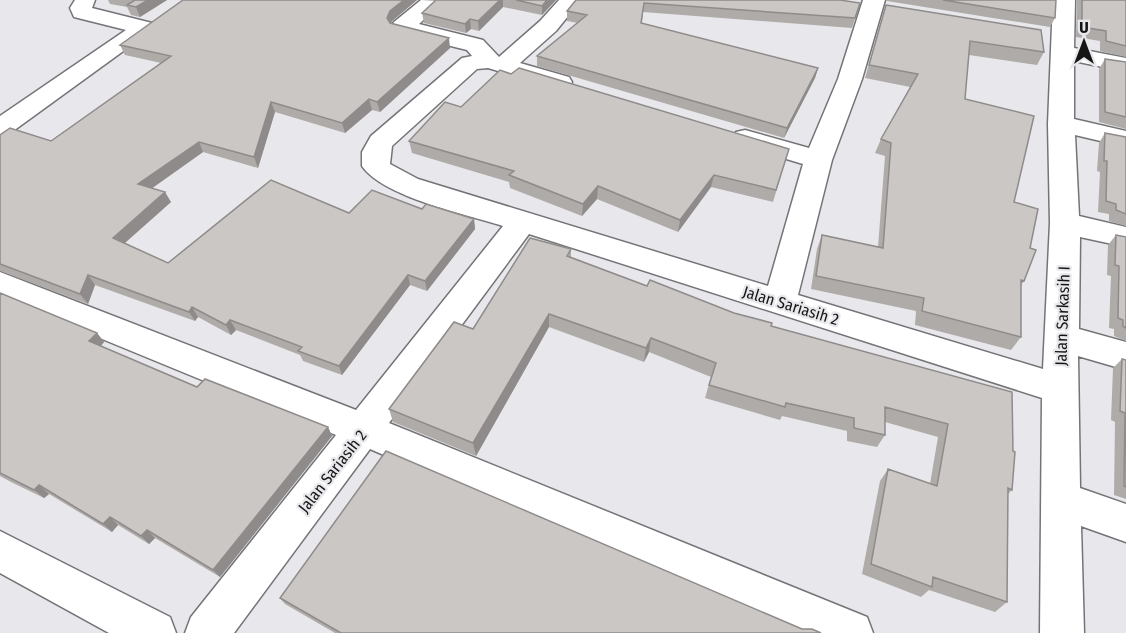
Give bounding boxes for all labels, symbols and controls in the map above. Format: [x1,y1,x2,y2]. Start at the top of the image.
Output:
north arrow [1054,12,1114,72]
text: U [1079,18,1089,37]
street label: Jalan Sarkasih I [1051,266,1074,366]
street label: Jalan Sariasih 2 [741,282,841,329]
street label: Jalan Sariasih 2 [294,426,370,516]

